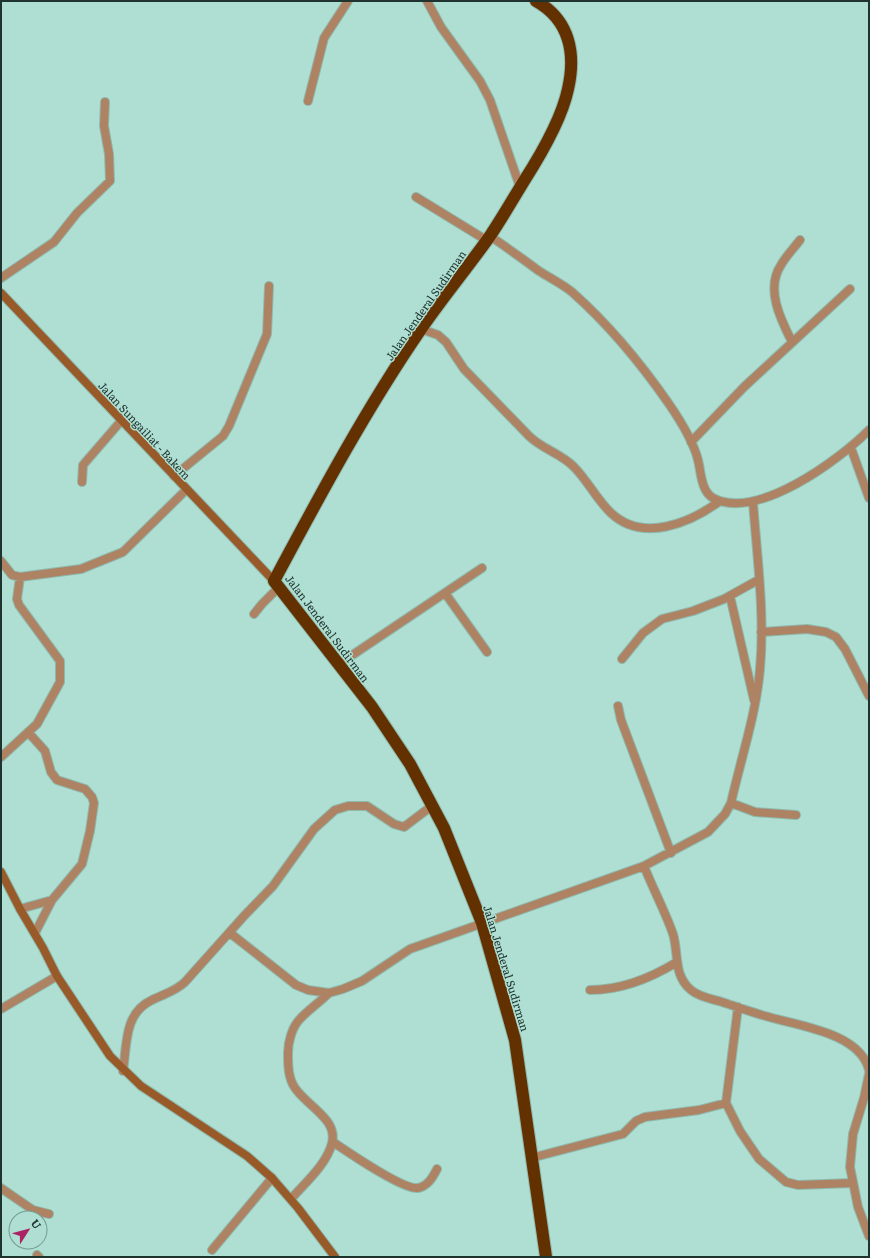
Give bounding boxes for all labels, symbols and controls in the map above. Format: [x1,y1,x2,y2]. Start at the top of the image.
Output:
street label: Jalan Jenderal Sudirman [381,247,469,363]
street label: Jalan Sungailiat - Bakem [95,377,195,483]
street label: Jalan Jenderal Sudirman [282,571,374,685]
street label: Jalan Jenderal Sudirman [480,903,534,1033]
north arrow [8,1210,48,1250]
text: U [28,1215,46,1232]

